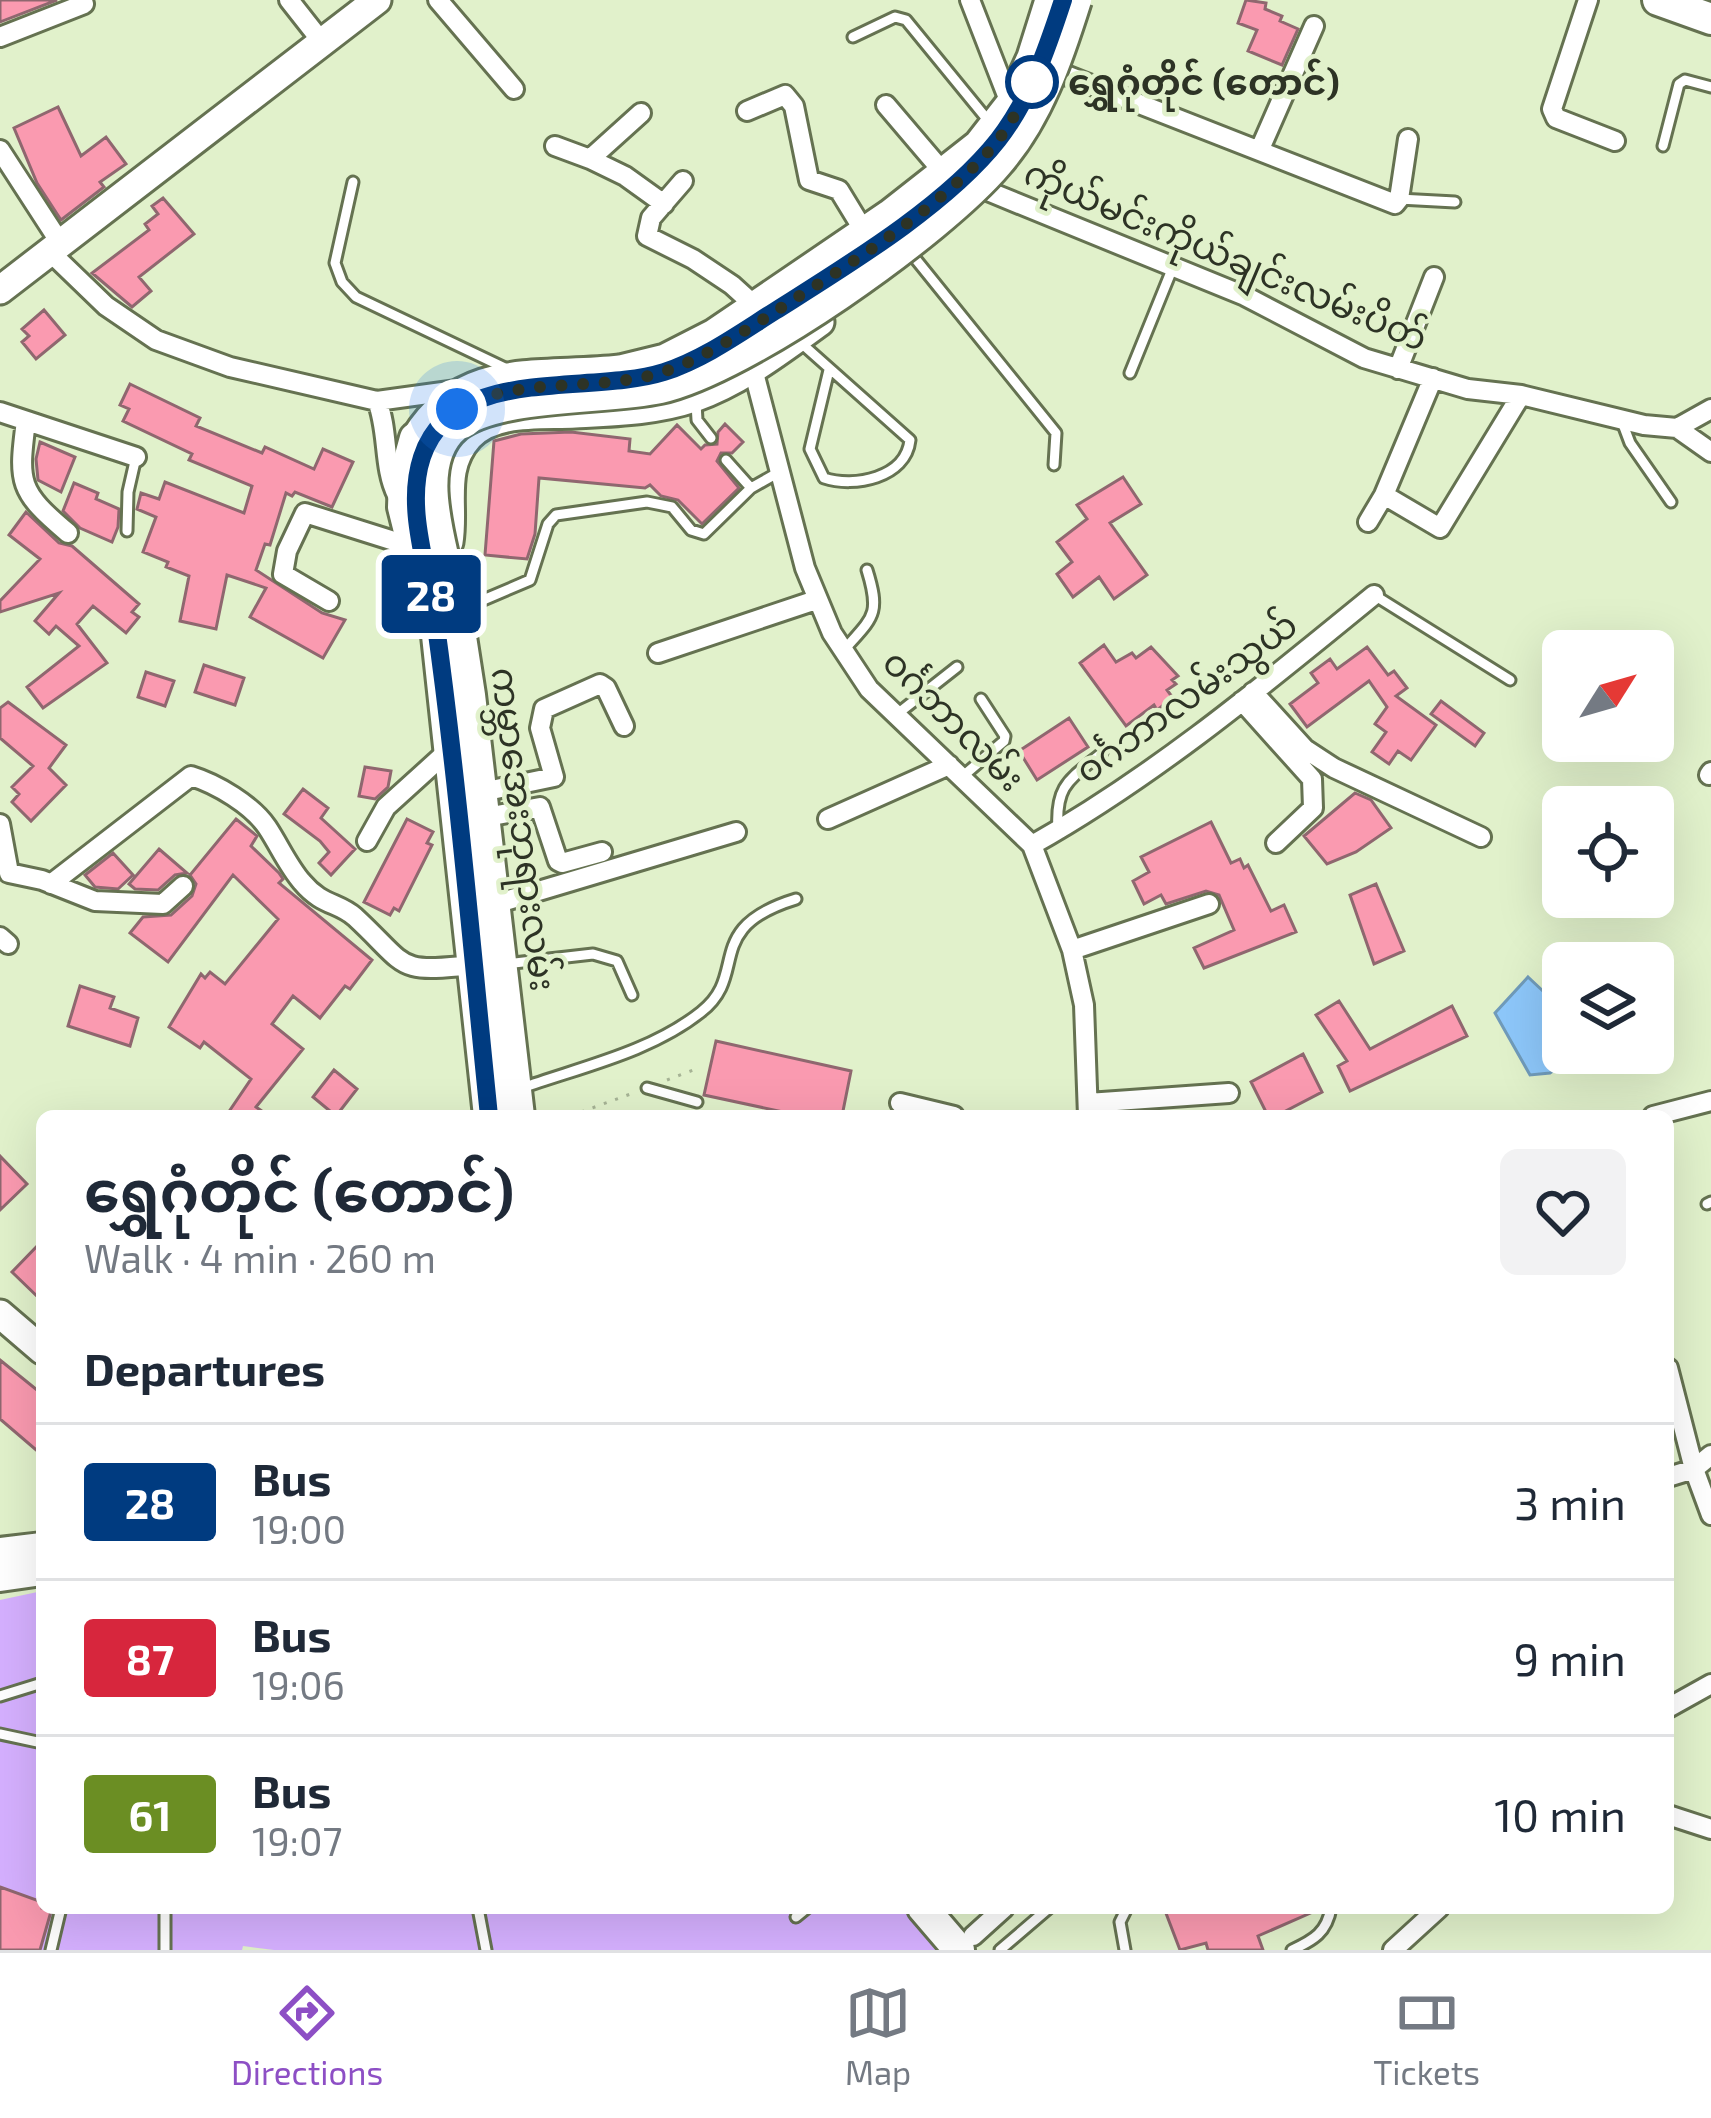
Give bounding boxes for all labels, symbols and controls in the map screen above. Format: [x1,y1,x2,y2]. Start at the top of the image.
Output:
marker: ရွှေဂုံတိုင် (တောင်) [1007,57,1057,107]
place label: ရွှေဂုံတိုင် (တောင်) [1068,58,1340,112]
street label: ကိုယ်မင်းကိုယ်ချင်းလမ်းပိတ် [1015,148,1435,367]
your location [427,379,487,439]
line badge: 28 [377,555,485,633]
text: 28 [406,569,456,619]
street label: ဝင်္ဂဘာလမ်းသွယ် [1065,600,1310,798]
north arrow [1542,630,1674,762]
map controls [1542,630,1674,1074]
street label: ဝင်္ဂဘာလမ်း [875,639,1035,799]
street label: ကမ္ဘာအေးဘုရားလမ်း [474,664,568,994]
button: locate [1542,786,1674,918]
button: layers [1542,942,1674,1074]
button: heart [1500,1149,1626,1275]
text: ရွှေဂုံတိုင် (တောင်) [84,1155,514,1223]
text: Walk · 4 min · 260 m [84,1234,436,1281]
text: Departures [84,1341,325,1395]
text: Bus [252,1451,331,1505]
text: 3 min [1514,1475,1626,1529]
text: 28 [125,1477,175,1527]
text: 19:00 [252,1505,346,1552]
text: Bus [252,1607,331,1661]
text: 9 min [1513,1631,1626,1685]
text: 87 [126,1633,174,1683]
text: 19:06 [252,1661,345,1708]
text: Bus [252,1763,331,1817]
text: 10 min [1494,1787,1626,1841]
text: 61 [129,1789,171,1839]
text: 19:07 [252,1817,343,1864]
tab: Directions [231,1980,383,2092]
tab: Map [845,1980,911,2092]
tab: Tickets [1373,1980,1480,2092]

